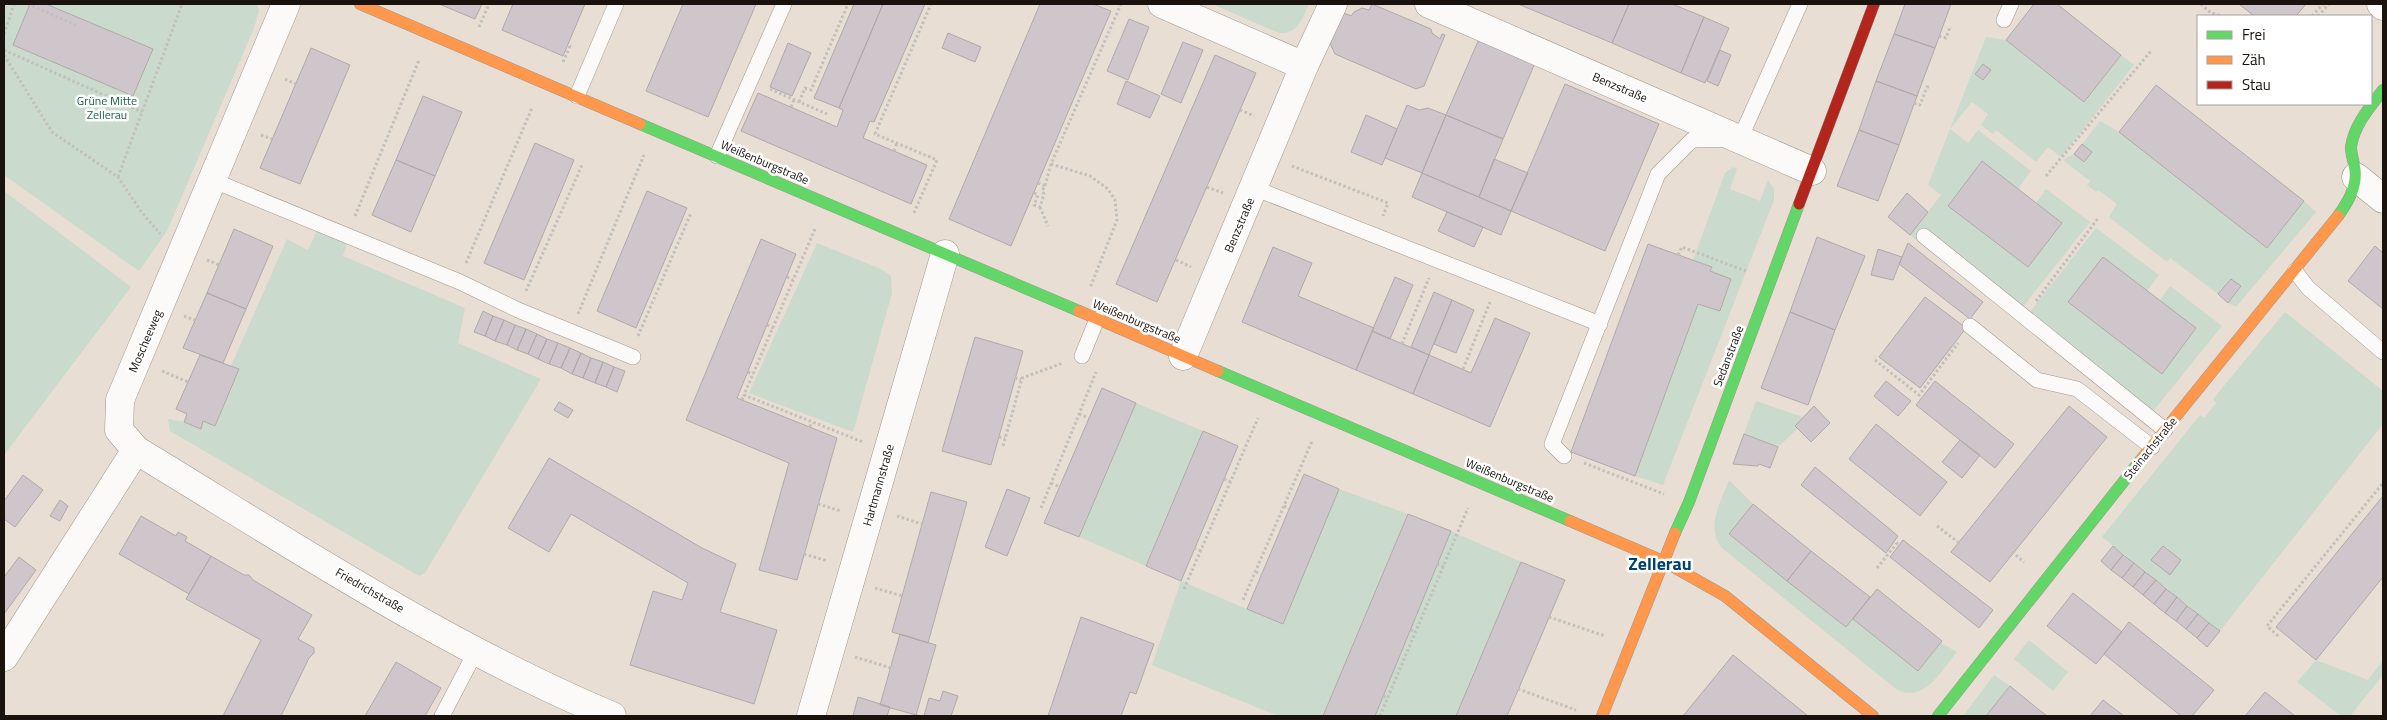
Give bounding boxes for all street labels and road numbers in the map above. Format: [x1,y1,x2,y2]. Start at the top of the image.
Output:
street label: Benzstraße [1589,67,1651,107]
street label: Weißenburgstraße [718,135,812,189]
street label: Benzstraße [1219,194,1259,256]
street label: Weißenburgstraße [1090,294,1184,348]
street label: Moscheeweg [123,306,167,376]
street label: Sedanstraße [1708,323,1748,389]
street label: Steinachstraße [2119,412,2181,484]
street label: Hartmannstraße [857,442,899,528]
street label: Weißenburgstraße [1463,453,1557,507]
street label: Friedrichstraße [332,563,408,617]

